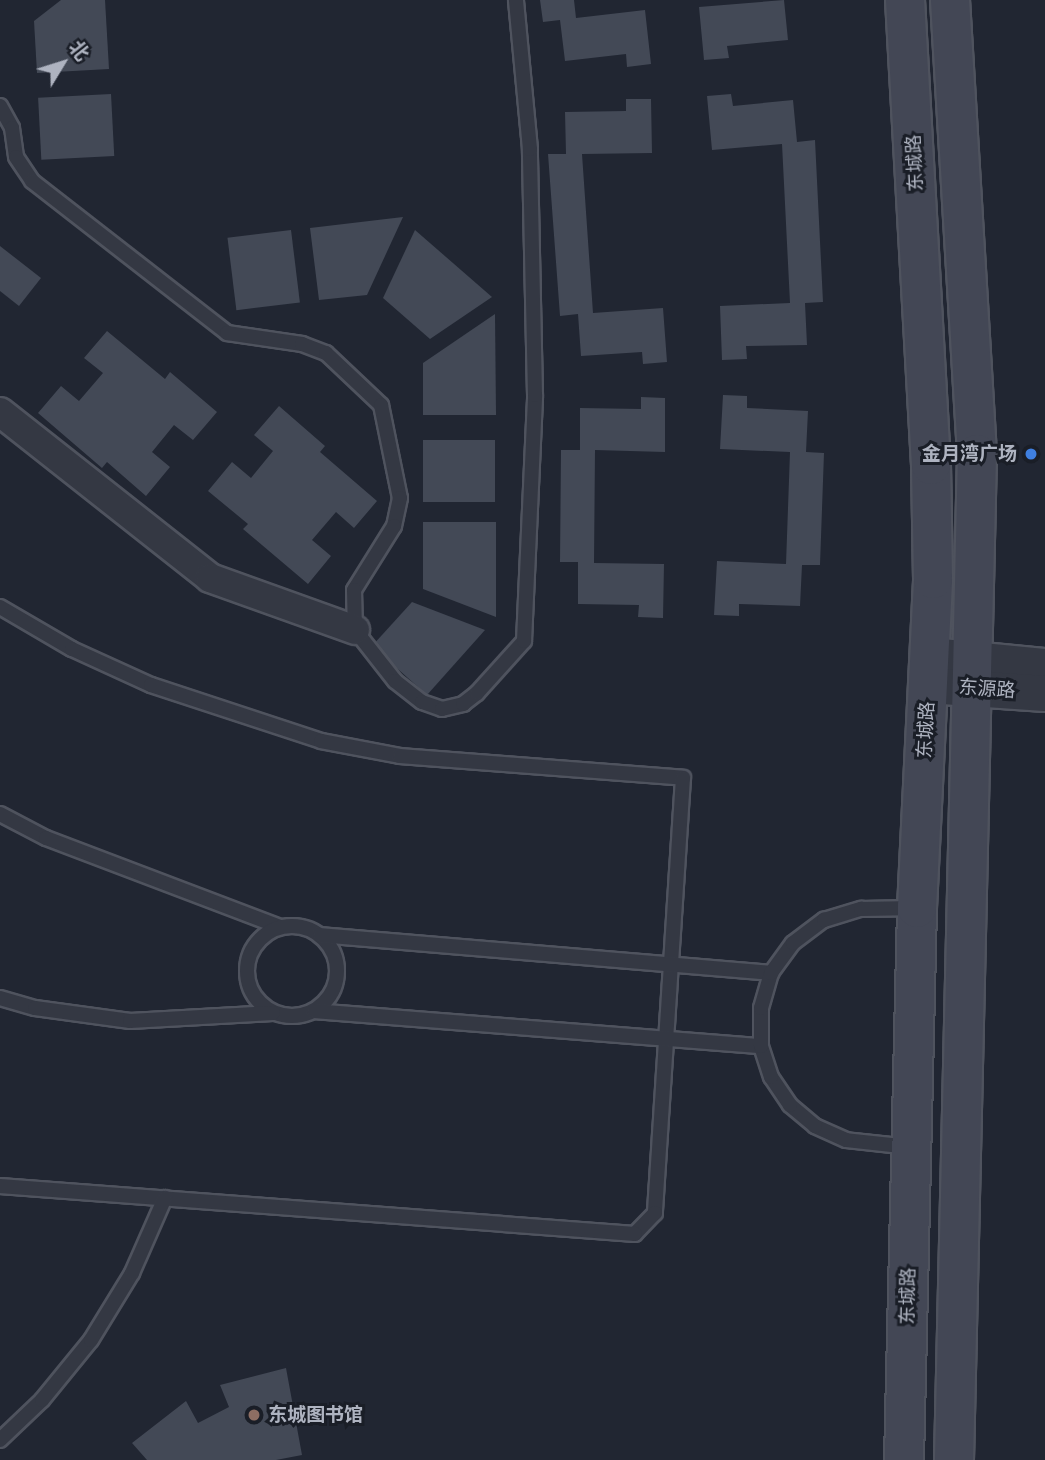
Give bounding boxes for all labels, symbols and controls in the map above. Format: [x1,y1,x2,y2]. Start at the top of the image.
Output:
north arrow [28,28,98,98]
text: 北 [63,35,96,66]
street label: 东城路 [902,134,928,192]
place label: 金月湾广场 [922,443,1017,465]
marker: 金月湾广场 [1023,446,1039,462]
street label: 东源路 [958,676,1016,702]
street label: 东城路 [913,701,939,759]
street label: 东城路 [896,1267,920,1325]
place label: 东城图书馆 [268,1404,363,1426]
marker: 东城图书馆 [246,1407,262,1423]

